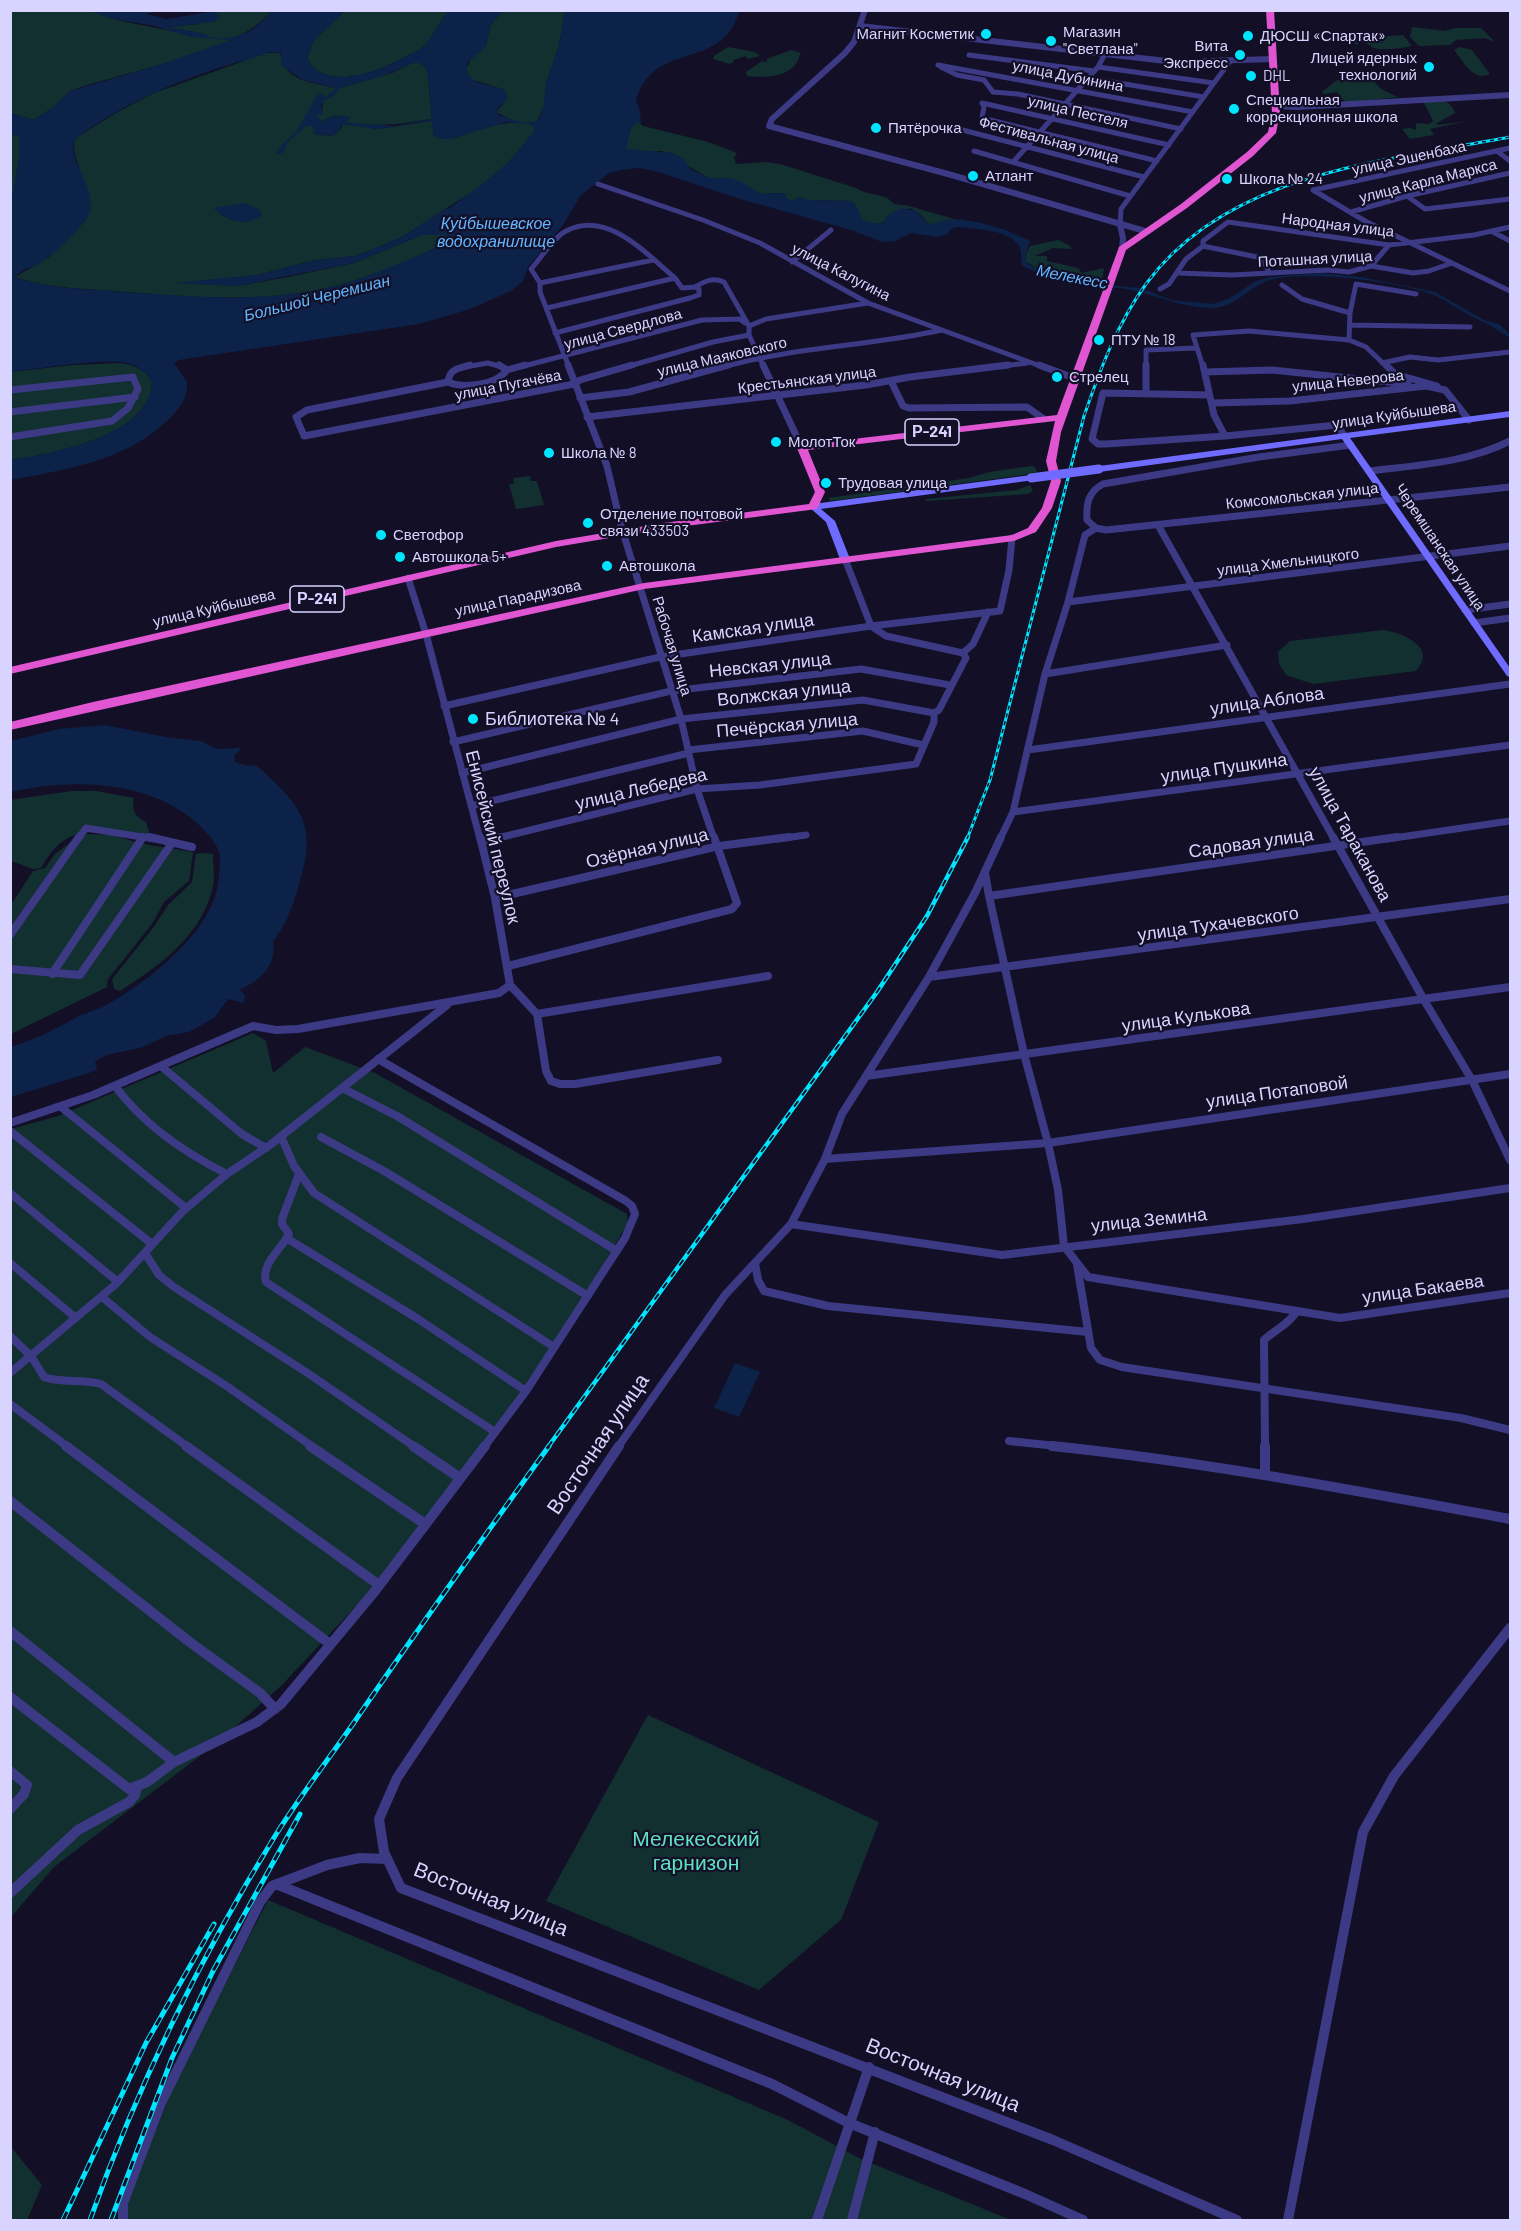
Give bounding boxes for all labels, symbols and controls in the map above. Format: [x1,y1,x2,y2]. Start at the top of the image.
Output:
place label: Магазин "Светлана" [1063,23,1138,58]
place label: Магнит Косметик [856,25,974,43]
marker: Магнит Косметик [979,27,993,41]
place label: ДЮСШ «Спартак» [1260,27,1386,45]
marker: ДЮСШ «Спартак» [1241,29,1255,43]
marker: Магазин "Светлана" [1044,34,1058,48]
place label: Вита Экспресс [1163,37,1228,72]
marker: Вита Экспресс [1233,48,1247,62]
place label: Лицей ядерных технологий [1311,49,1417,84]
street label: улица Дубинина [1011,56,1125,96]
marker: Лицей ядерных технологий [1422,60,1436,74]
place label: DHL [1263,67,1291,85]
marker: DHL [1244,69,1258,83]
place label: Специальная коррекционная школа [1246,91,1398,126]
street label: улица Пестеля [1026,92,1130,132]
marker: Специальная коррекционная школа [1227,102,1241,116]
street label: Фестивальная улица [977,113,1121,167]
place label: Пятёрочка [888,119,962,137]
marker: Пятёрочка [869,121,883,135]
street label: улица Эшенбаха [1350,137,1468,179]
street label: улица Карла Маркса [1357,155,1499,207]
place label: Атлант [985,167,1033,185]
marker: Атлант [966,169,980,183]
place label: Школа № 24 [1239,170,1323,188]
marker: Школа № 24 [1220,172,1234,186]
street label: Народная улица [1281,209,1395,241]
water label: Куйбышевское водохранилище [437,214,555,252]
street label: улица Калугина [789,239,893,305]
street label: Поташная улица [1257,247,1373,271]
water label: Мелекесс [1035,261,1109,293]
water label: Большой Черемшан [242,271,392,325]
street label: улица Свердлова [562,305,684,353]
place label: ПТУ № 18 [1111,331,1176,349]
street label: улица Маяковского [656,333,788,381]
marker: ПТУ № 18 [1092,333,1106,347]
street label: Крестьянская улица [737,363,877,397]
street label: улица Пугачёва [453,366,563,404]
street label: улица Неверова [1291,366,1405,396]
place label: Стрелец [1069,368,1129,386]
marker: Стрелец [1050,370,1064,384]
street label: улица Куйбышева [1331,397,1457,433]
road number: Р-241 [905,419,959,445]
place label: МолотТок [788,433,855,451]
marker: МолотТок [769,435,783,449]
place label: Школа № 8 [561,444,636,462]
marker: Школа № 8 [542,446,556,460]
place label: Трудовая улица [838,474,947,492]
marker: Трудовая улица [819,476,833,490]
street label: Комсомольская улица [1225,479,1379,513]
street label: Черемшанская улица [1391,480,1489,614]
place label: Отделение почтовой связи 433503 [600,505,743,540]
marker: Отделение почтовой связи 433503 [581,516,595,530]
place label: Светофор [393,526,464,544]
marker: Светофор [374,528,388,542]
street label: улица Хмельницкого [1216,544,1360,580]
place label: Автошкола 5+ [412,548,507,566]
marker: Автошкола 5+ [393,550,407,564]
place label: Автошкола [619,557,696,575]
marker: Автошкола [600,559,614,573]
street label: улица Парадизова [453,576,583,620]
street label: улица Куйбышева [151,585,277,631]
road number: Р-241 [290,586,344,612]
street label: Рабочая улица [648,594,696,698]
street label: Камская улица [691,609,815,647]
street label: Невская улица [708,648,832,682]
street label: Волжская улица [716,675,852,711]
street label: улица Аблова [1209,682,1325,720]
place label: Библиотека № 4 [485,708,619,730]
street label: Печёрская улица [715,708,859,742]
marker: Библиотека № 4 [466,712,480,726]
street label: Енисейский переулок [461,748,525,926]
street label: улица Пушкина [1159,748,1289,788]
street label: улица Лебедева [573,763,709,815]
street label: улица Тараканова [1304,763,1396,905]
street label: Озёрная улица [584,823,710,873]
street label: Садовая улица [1187,824,1315,862]
street label: улица Тухачевского [1136,902,1300,946]
street label: улица Кулькова [1120,997,1252,1037]
street label: улица Потаповой [1205,1071,1349,1113]
street label: улица Земина [1090,1203,1208,1237]
street label: улица Бакаева [1361,1270,1485,1308]
street label: Восточная улица [542,1369,654,1519]
park label: Мелекесский гарнизон [632,1826,760,1876]
street label: Восточная улица [410,1857,572,1941]
street label: Восточная улица [862,2033,1024,2117]

